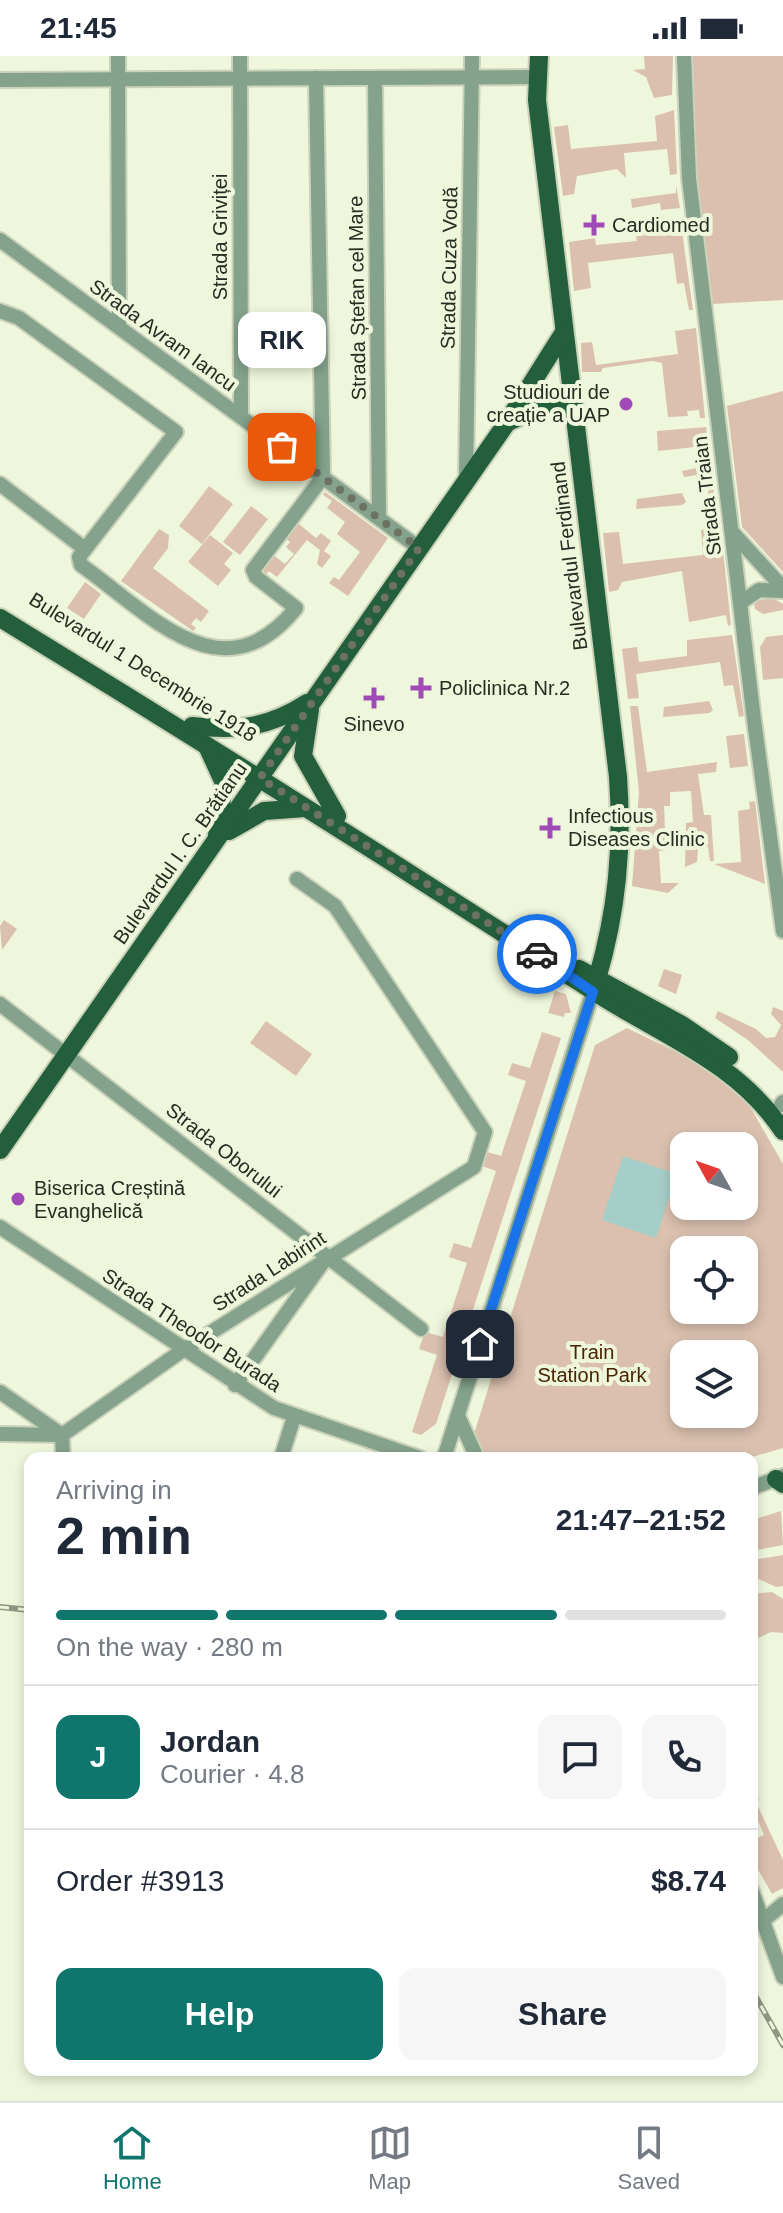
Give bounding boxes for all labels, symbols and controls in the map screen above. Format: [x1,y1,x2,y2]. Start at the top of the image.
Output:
text: 21:45 [40,11,117,44]
street label: Strada Griviței [209,174,231,300]
street label: Strada Cuza Vodă [437,186,461,349]
street label: Strada Ștefan cel Mare [344,196,370,400]
marker: Cardiomed [583,214,605,236]
place label: Cardiomed [612,214,710,236]
street label: Strada Avram Iancu [86,275,240,395]
callout: RIK [238,311,326,367]
text: RIK [260,325,304,355]
place label: Studiouri de creație a UAP [487,381,610,426]
marker: Studiouri de creație a UAP [617,395,635,413]
pin [248,413,316,481]
icon: bag [260,425,304,469]
street label: Strada Traian [689,435,725,557]
street label: Bulevardul Ferdinand [546,460,592,652]
street label: Bulevardul 1 Decembrie 1918 [25,588,261,746]
marker: Policlinica Nr.2 [410,677,432,699]
place label: Policlinica Nr.2 [439,677,570,699]
marker: Sinevo [363,687,385,709]
place label: Sinevo [343,713,405,735]
street label: Bulevardul I. C. Brătianu [109,758,251,948]
place label: Infectious Diseases Clinic [568,805,705,850]
marker: Infectious Diseases Clinic [539,817,561,839]
courier [497,914,577,994]
icon: car [515,932,559,976]
street label: Strada Oborului [162,1098,286,1202]
north arrow [670,1132,758,1220]
map controls [670,1132,758,1428]
place label: Biserica Creștină Evanghelică [34,1177,186,1222]
marker: Biserica Creștină Evanghelică [9,1190,27,1208]
street label: Strada Labirint [208,1226,330,1316]
button: locate [670,1236,758,1324]
street label: Strada Theodor Burada [99,1264,286,1397]
pin [446,1310,514,1378]
icon: home [458,1322,502,1366]
button: layers [670,1340,758,1428]
park label: Train Station Park [538,1341,647,1386]
text: Arriving in [56,1475,172,1505]
text: 21:47–21:52 [556,1503,726,1536]
text: 2 min [56,1507,192,1565]
text: On the way · 280 m [56,1632,283,1662]
button: chat [538,1715,622,1799]
button: phone [642,1715,726,1799]
text: Jordan [160,1725,260,1758]
text: J [90,1740,106,1773]
text: Courier · 4.8 [160,1759,305,1789]
text: Order #3913 [56,1864,224,1897]
text: $8.74 [651,1864,726,1897]
button: Help [56,1968,383,2060]
button: Share [399,1968,726,2060]
tab: Home [103,2121,162,2195]
tab: Map [368,2121,412,2195]
tab: Saved [618,2121,680,2195]

